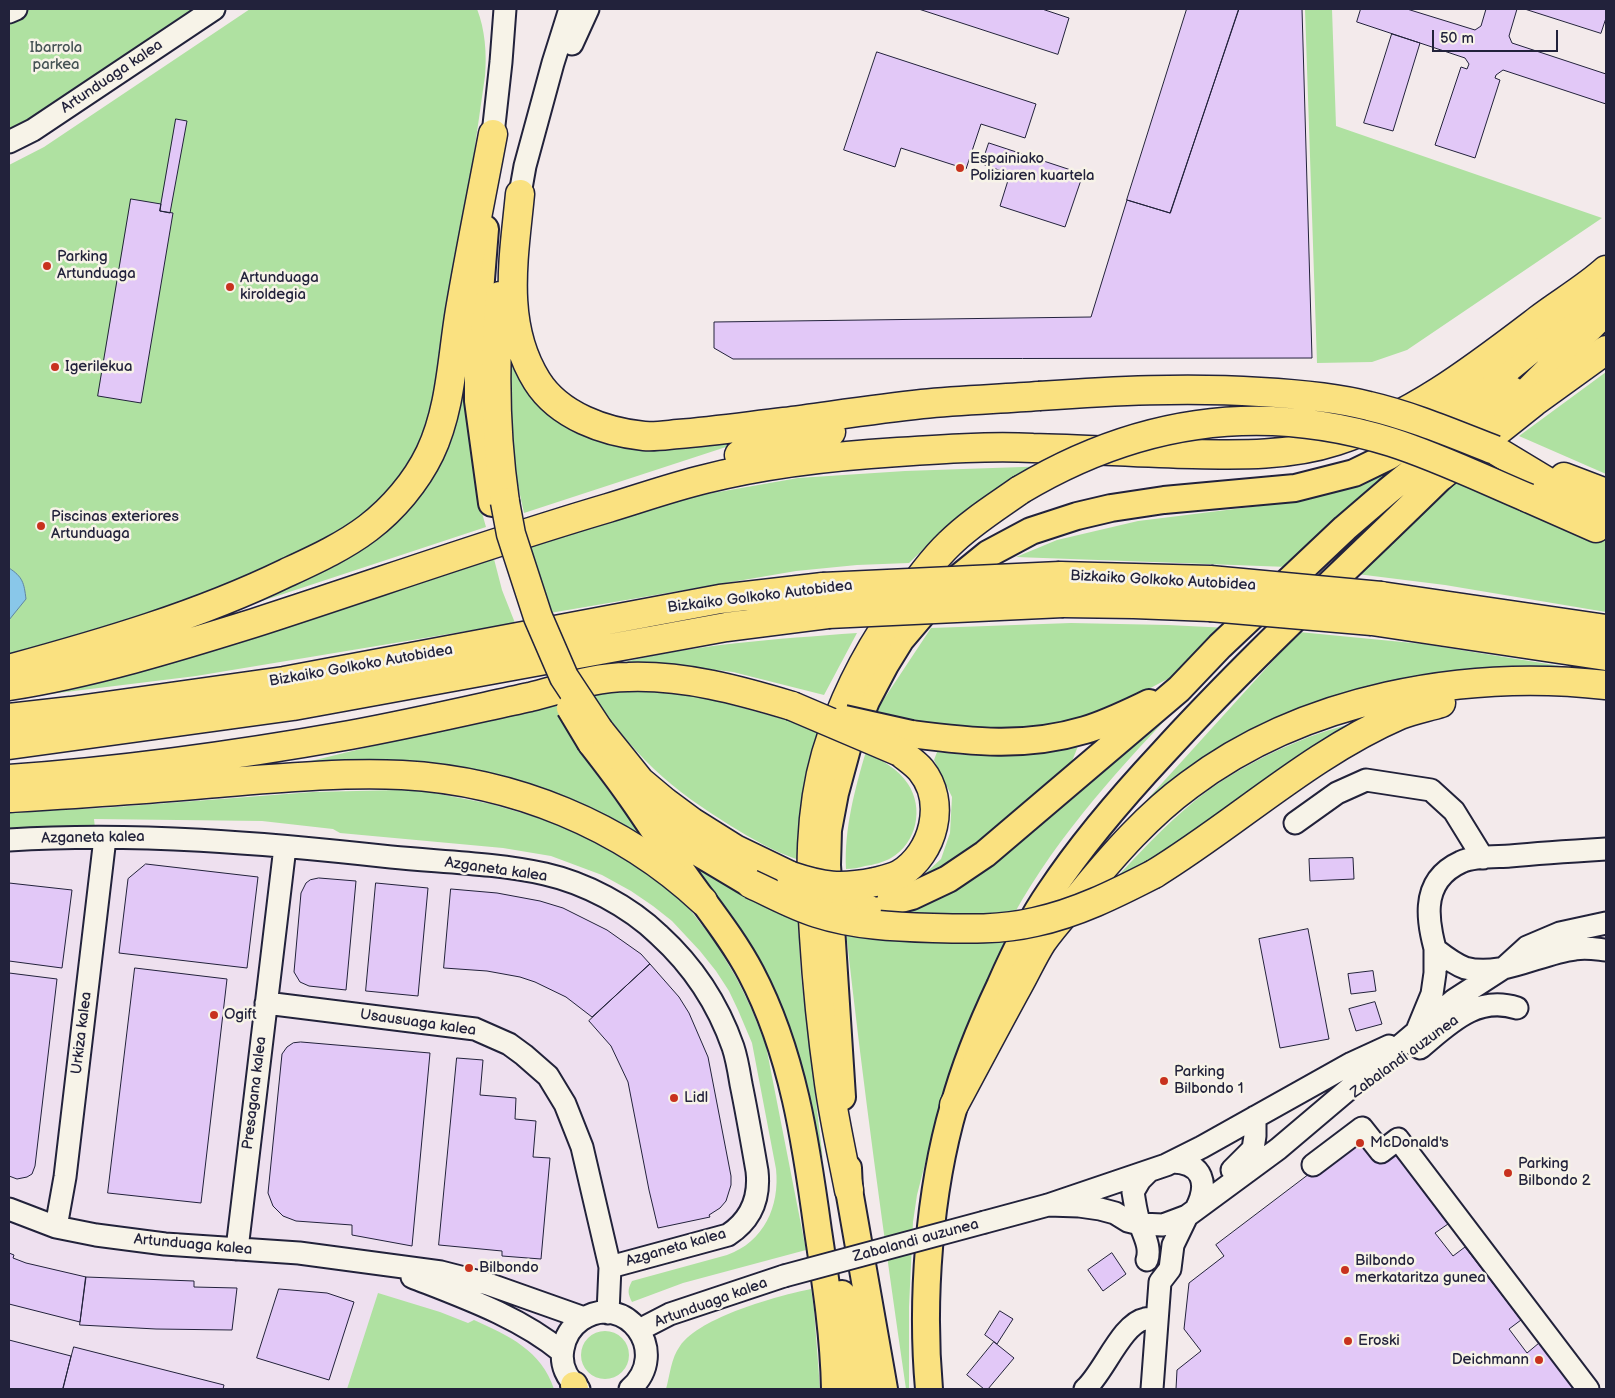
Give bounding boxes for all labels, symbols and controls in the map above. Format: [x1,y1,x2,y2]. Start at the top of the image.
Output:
scale bar [1435,20,1561,52]
text: 50 m [1440,29,1474,48]
street label: Artunduaga kalea [58,36,166,118]
park label: Ibarrola parkea [30,39,82,74]
place label: Espainiako Poliziaren kuartela [970,150,1094,185]
marker: Espainiako Poliziaren kuartela [954,162,966,174]
place label: Parking Artunduaga [57,248,136,283]
marker: Parking Artunduaga [41,260,53,272]
place label: Artunduaga kiroldegia [240,269,319,304]
marker: Artunduaga kiroldegia [224,281,236,293]
place label: Igerilekua [65,358,132,376]
marker: Igerilekua [49,361,61,373]
place label: Piscinas exteriores Artunduaga [51,508,179,543]
marker: Piscinas exteriores Artunduaga [35,520,47,532]
street label: Bizkaiko Golkoko Autobidea [1070,567,1256,595]
street label: Bizkaiko Golkoko Autobidea [667,577,853,617]
street label: Bizkaiko Golkoko Autobidea [268,641,454,691]
street label: Azganeta kalea [41,828,145,848]
street label: Azganeta kalea [443,854,549,886]
street label: Urkiza kalea [68,991,96,1075]
place label: Ogift [224,1006,257,1024]
street label: Usausuaga kalea [359,1006,477,1040]
marker: Ogift [208,1009,220,1021]
street label: Zabalandi auzunea [1347,1012,1463,1102]
street label: Presagana kalea [239,1035,271,1151]
place label: Parking Bilbondo 1 [1174,1063,1244,1098]
marker: Parking Bilbondo 1 [1158,1075,1170,1087]
place label: Lidl [684,1089,708,1107]
marker: Lidl [668,1092,680,1104]
place label: McDonald's [1370,1134,1449,1152]
marker: McDonald's [1354,1137,1366,1149]
place label: Parking Bilbondo 2 [1518,1155,1591,1190]
marker: Parking Bilbondo 2 [1502,1167,1514,1179]
street label: Zabalandi auzunea [851,1216,981,1266]
street label: Azganeta kalea [624,1225,728,1271]
street label: Artunduaga kalea [133,1231,253,1259]
place label: Bilbondo merkataritza gunea [1355,1252,1486,1287]
place label: Bilbondo [479,1259,539,1277]
marker: Bilbondo [463,1262,475,1274]
marker: Bilbondo merkataritza gunea [1339,1264,1351,1276]
street label: Artunduaga kalea [652,1274,770,1332]
place label: Eroski [1358,1332,1400,1350]
marker: Eroski [1342,1335,1354,1347]
place label: Deichmann [1452,1351,1529,1369]
marker: Deichmann [1533,1354,1545,1366]

